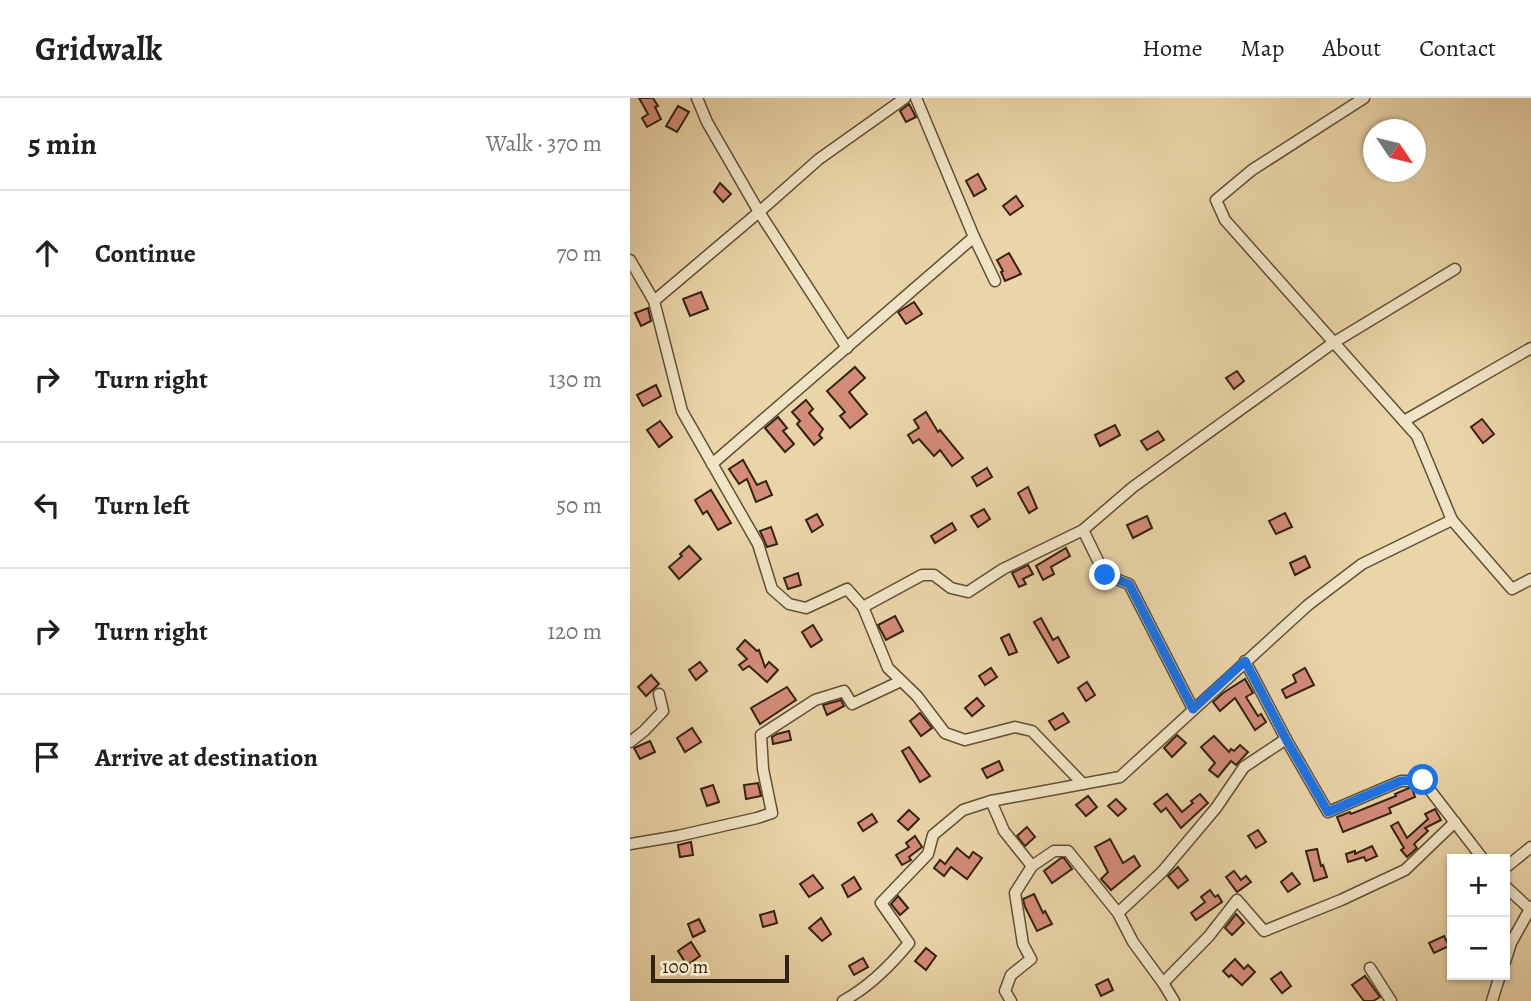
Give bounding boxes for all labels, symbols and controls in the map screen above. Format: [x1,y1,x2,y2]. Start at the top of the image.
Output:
text: Gridwalk [35,26,162,71]
text: Home [1142,32,1203,64]
text: Map [1241,32,1285,64]
text: About [1323,32,1381,64]
text: Contact [1419,32,1496,64]
north arrow [1363,119,1426,182]
text: 5 min [28,124,97,164]
text: Walk · 370 m [486,128,602,159]
icon: ahead [28,234,66,272]
text: Continue [95,236,196,271]
text: 70 m [556,238,602,269]
icon: right [28,360,66,398]
text: Turn right [95,362,208,397]
text: 130 m [549,364,602,395]
icon: left [28,486,66,524]
text: Turn left [95,488,190,523]
text: 50 m [556,490,602,521]
route end [1089,559,1120,590]
icon: right [28,612,66,650]
text: Turn right [95,614,208,649]
text: 120 m [547,616,602,647]
icon: arrive [28,738,66,776]
text: Arrive at destination [95,740,318,775]
route start [1407,764,1438,795]
map controls [1447,854,1510,980]
button: + [1447,854,1510,917]
button: − [1447,917,1510,980]
scale bar [651,952,789,984]
text: 100 m [662,954,708,980]

